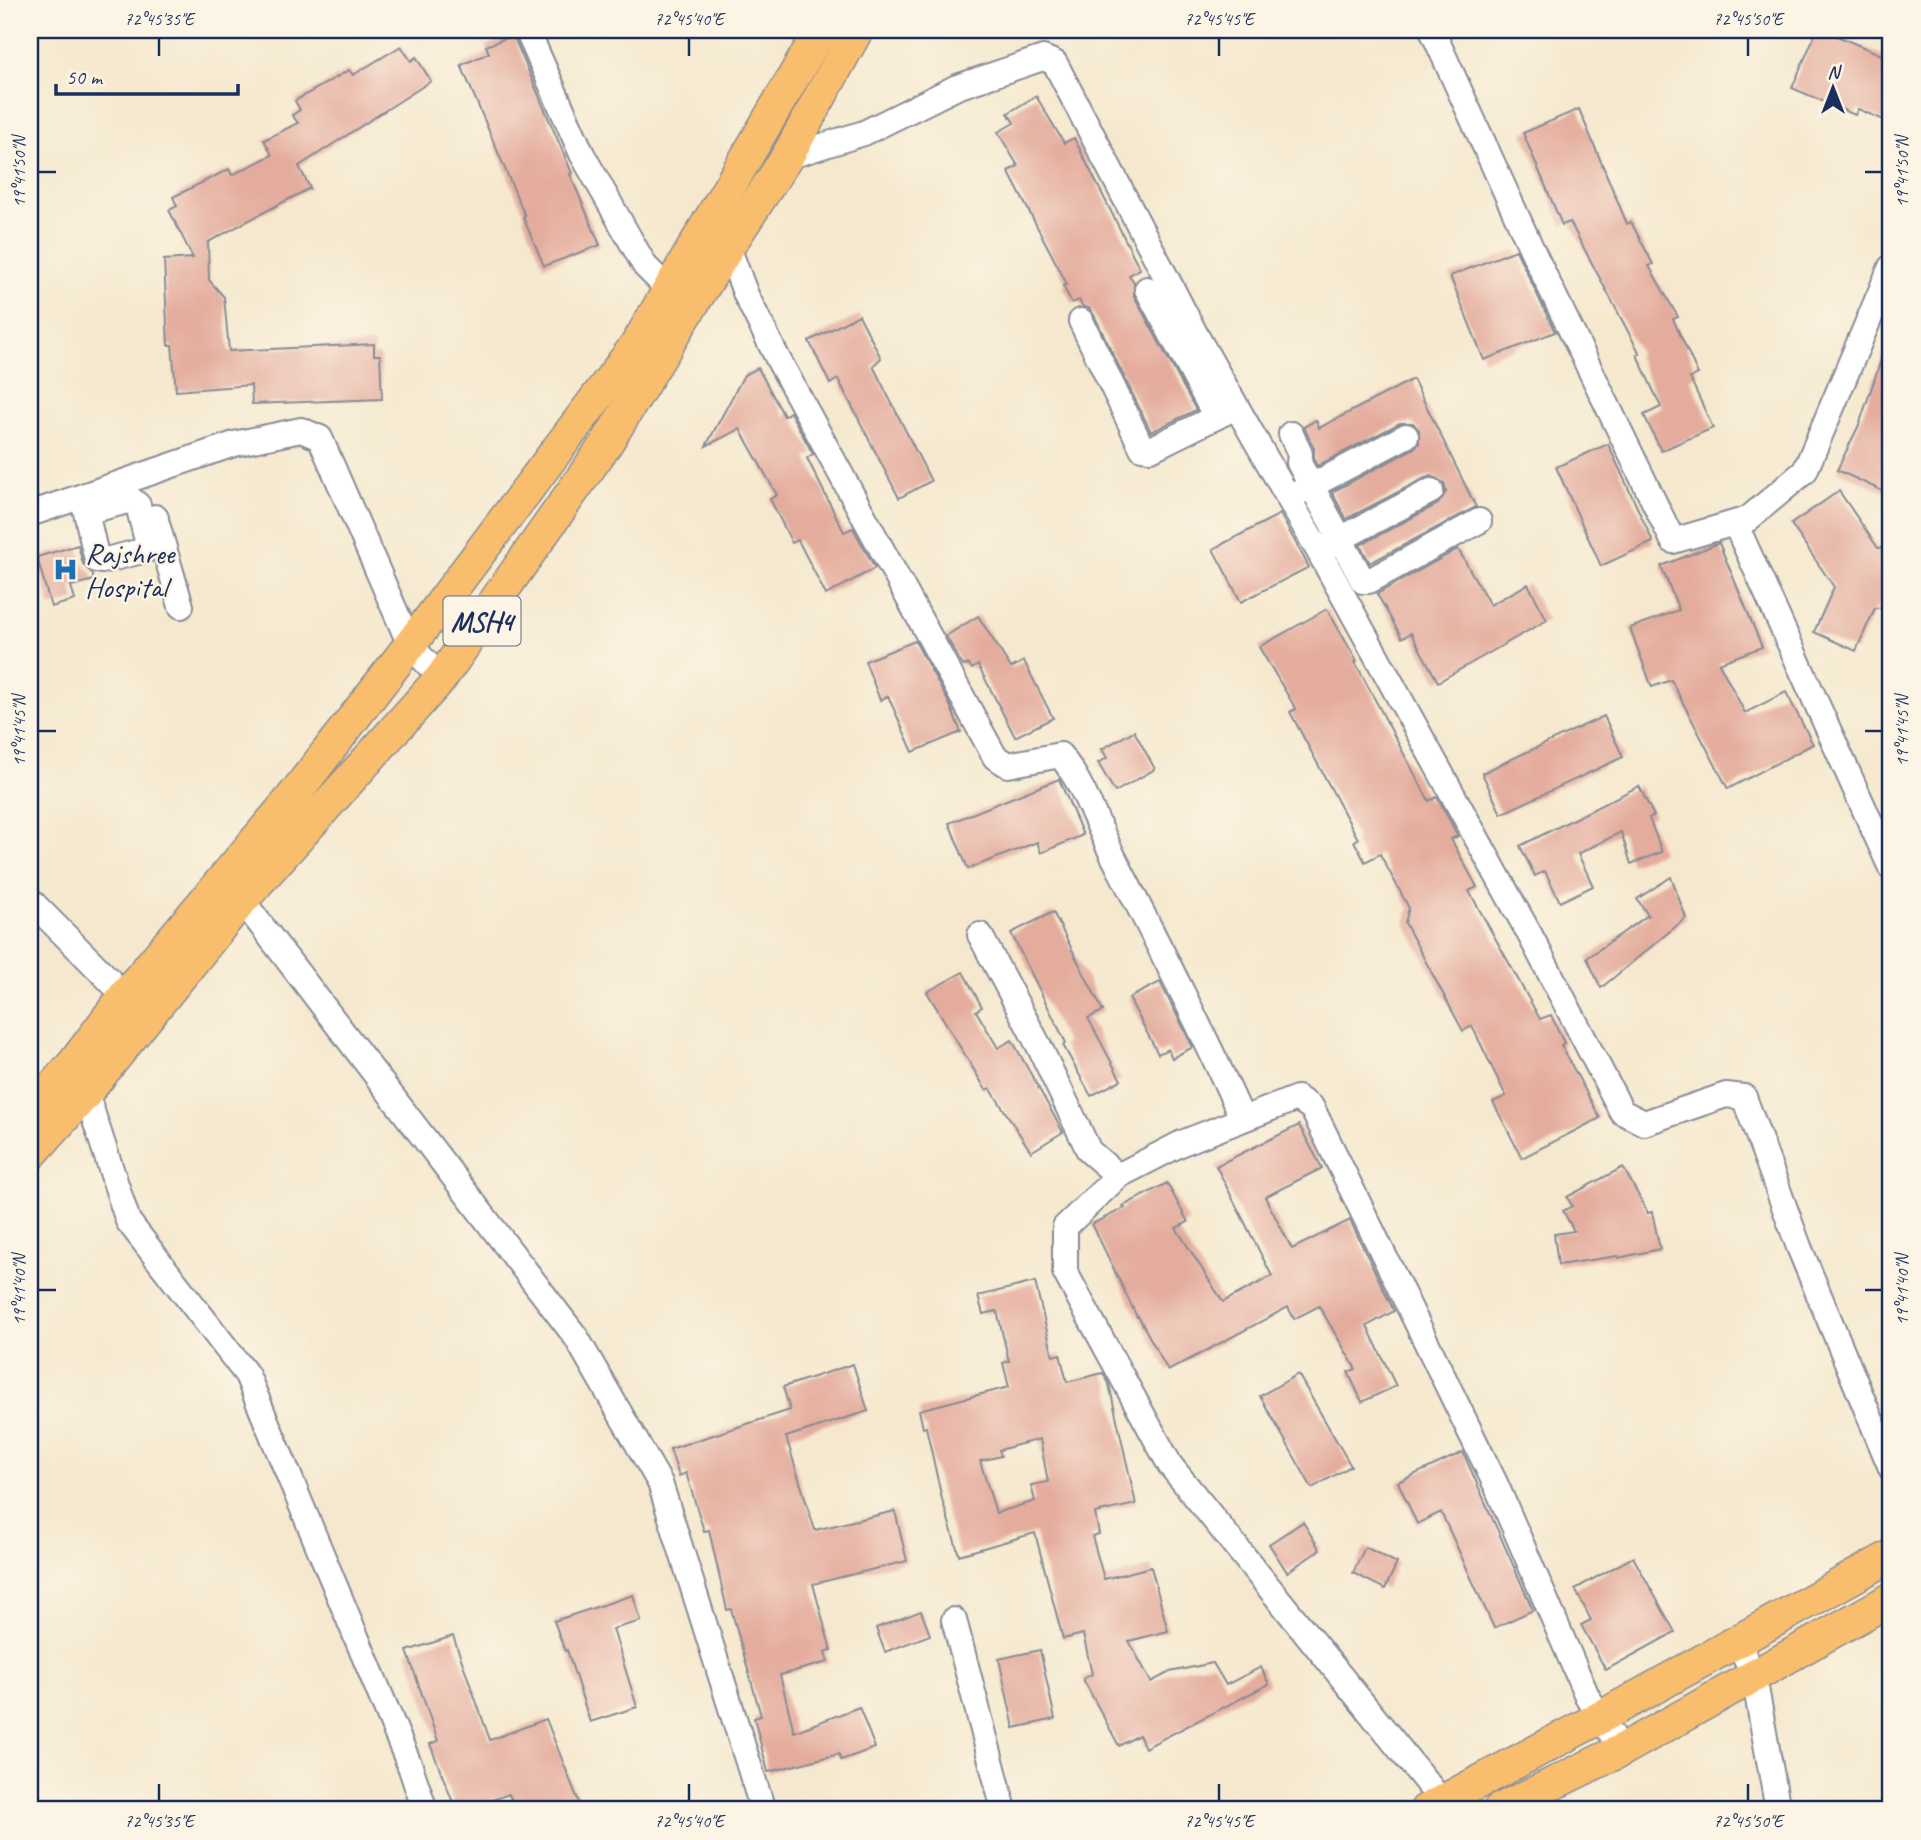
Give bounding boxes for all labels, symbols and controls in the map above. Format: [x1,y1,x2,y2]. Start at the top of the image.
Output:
text: 72°45'35"E [124,8,196,30]
text: 72°45'40"E [654,8,726,30]
text: 72°45'45"E [1184,8,1256,30]
text: 72°45'50"E [1713,8,1785,30]
scale bar [56,52,238,96]
north arrow [1798,52,1868,122]
text: N [1827,60,1842,84]
text: 50 m [66,64,104,90]
text: 19°41'50"N [8,133,30,207]
text: 19°41'50"N [1891,133,1913,207]
place label: Rajshree Hospital [85,534,176,606]
hospital icon: Rajshree Hospital [51,556,79,584]
road number: MSH4 [444,596,520,646]
text: 19°41'45"N [8,692,30,766]
text: 19°41'45"N [1891,692,1913,766]
text: 19°41'40"N [8,1251,30,1325]
text: 19°41'40"N [1891,1251,1913,1325]
text: 72°45'35"E [124,1810,196,1832]
text: 72°45'40"E [654,1810,726,1832]
text: 72°45'45"E [1184,1810,1256,1832]
text: 72°45'50"E [1713,1810,1785,1832]

